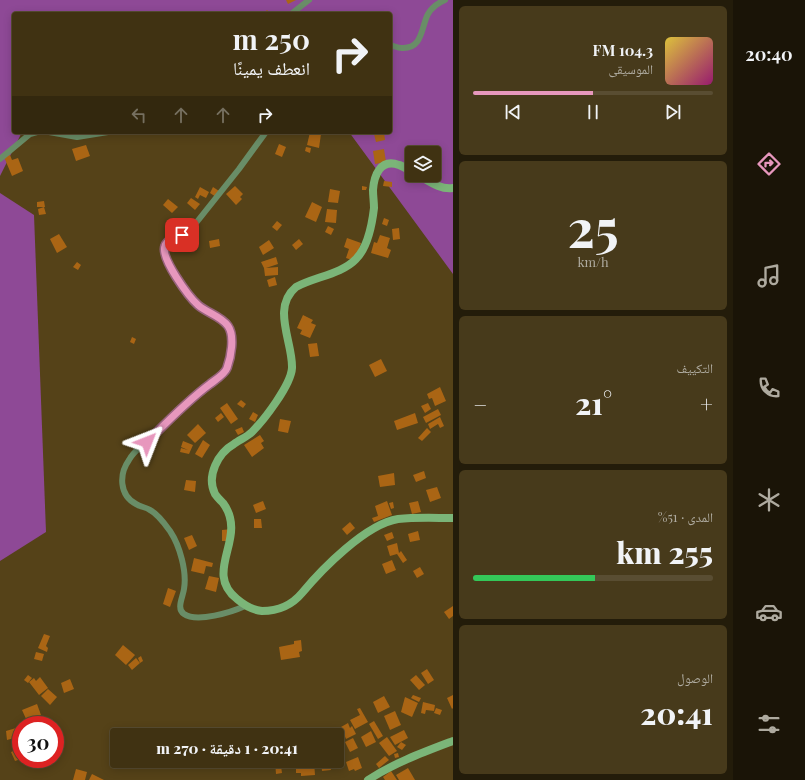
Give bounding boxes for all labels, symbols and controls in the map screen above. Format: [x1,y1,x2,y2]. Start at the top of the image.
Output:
text: 250 m [233,20,310,57]
icon: right [324,28,376,80]
text: 104.3 FM [593,40,653,60]
text: 20:40 [745,42,793,66]
text: انعطف يمينًا [233,56,310,80]
text: الموسيقى [609,60,653,77]
icon: previous [502,101,524,123]
icon: pause [582,101,604,123]
icon: next [662,101,684,123]
icon: left [128,104,150,126]
icon: ahead [170,104,192,126]
icon: ahead [212,104,234,126]
icon: right [254,104,276,126]
map controls [405,146,441,182]
button: layers [405,146,441,182]
icon: directions [755,150,783,178]
text: 25 [567,192,619,261]
pin [165,218,199,252]
icon: arrive [171,224,193,246]
text: km/h [577,253,609,270]
icon: music [755,262,783,290]
text: التكييف [677,359,713,376]
icon: phone [755,374,783,402]
text: 21° [575,383,612,423]
text: − [473,389,487,419]
text: + [700,389,713,419]
position arrow [126,421,168,463]
icon: climate [755,486,783,514]
text: المدى · 51% [658,508,713,525]
text: 255 km [616,532,713,572]
icon: car [755,598,783,626]
text: الوصول [677,669,713,686]
text: 20:41 [640,693,713,733]
icon: filters [755,710,783,738]
speed limit sign: 30 [12,716,64,768]
text: 20:41 · 1 دقيقة · 270 m [156,738,298,758]

